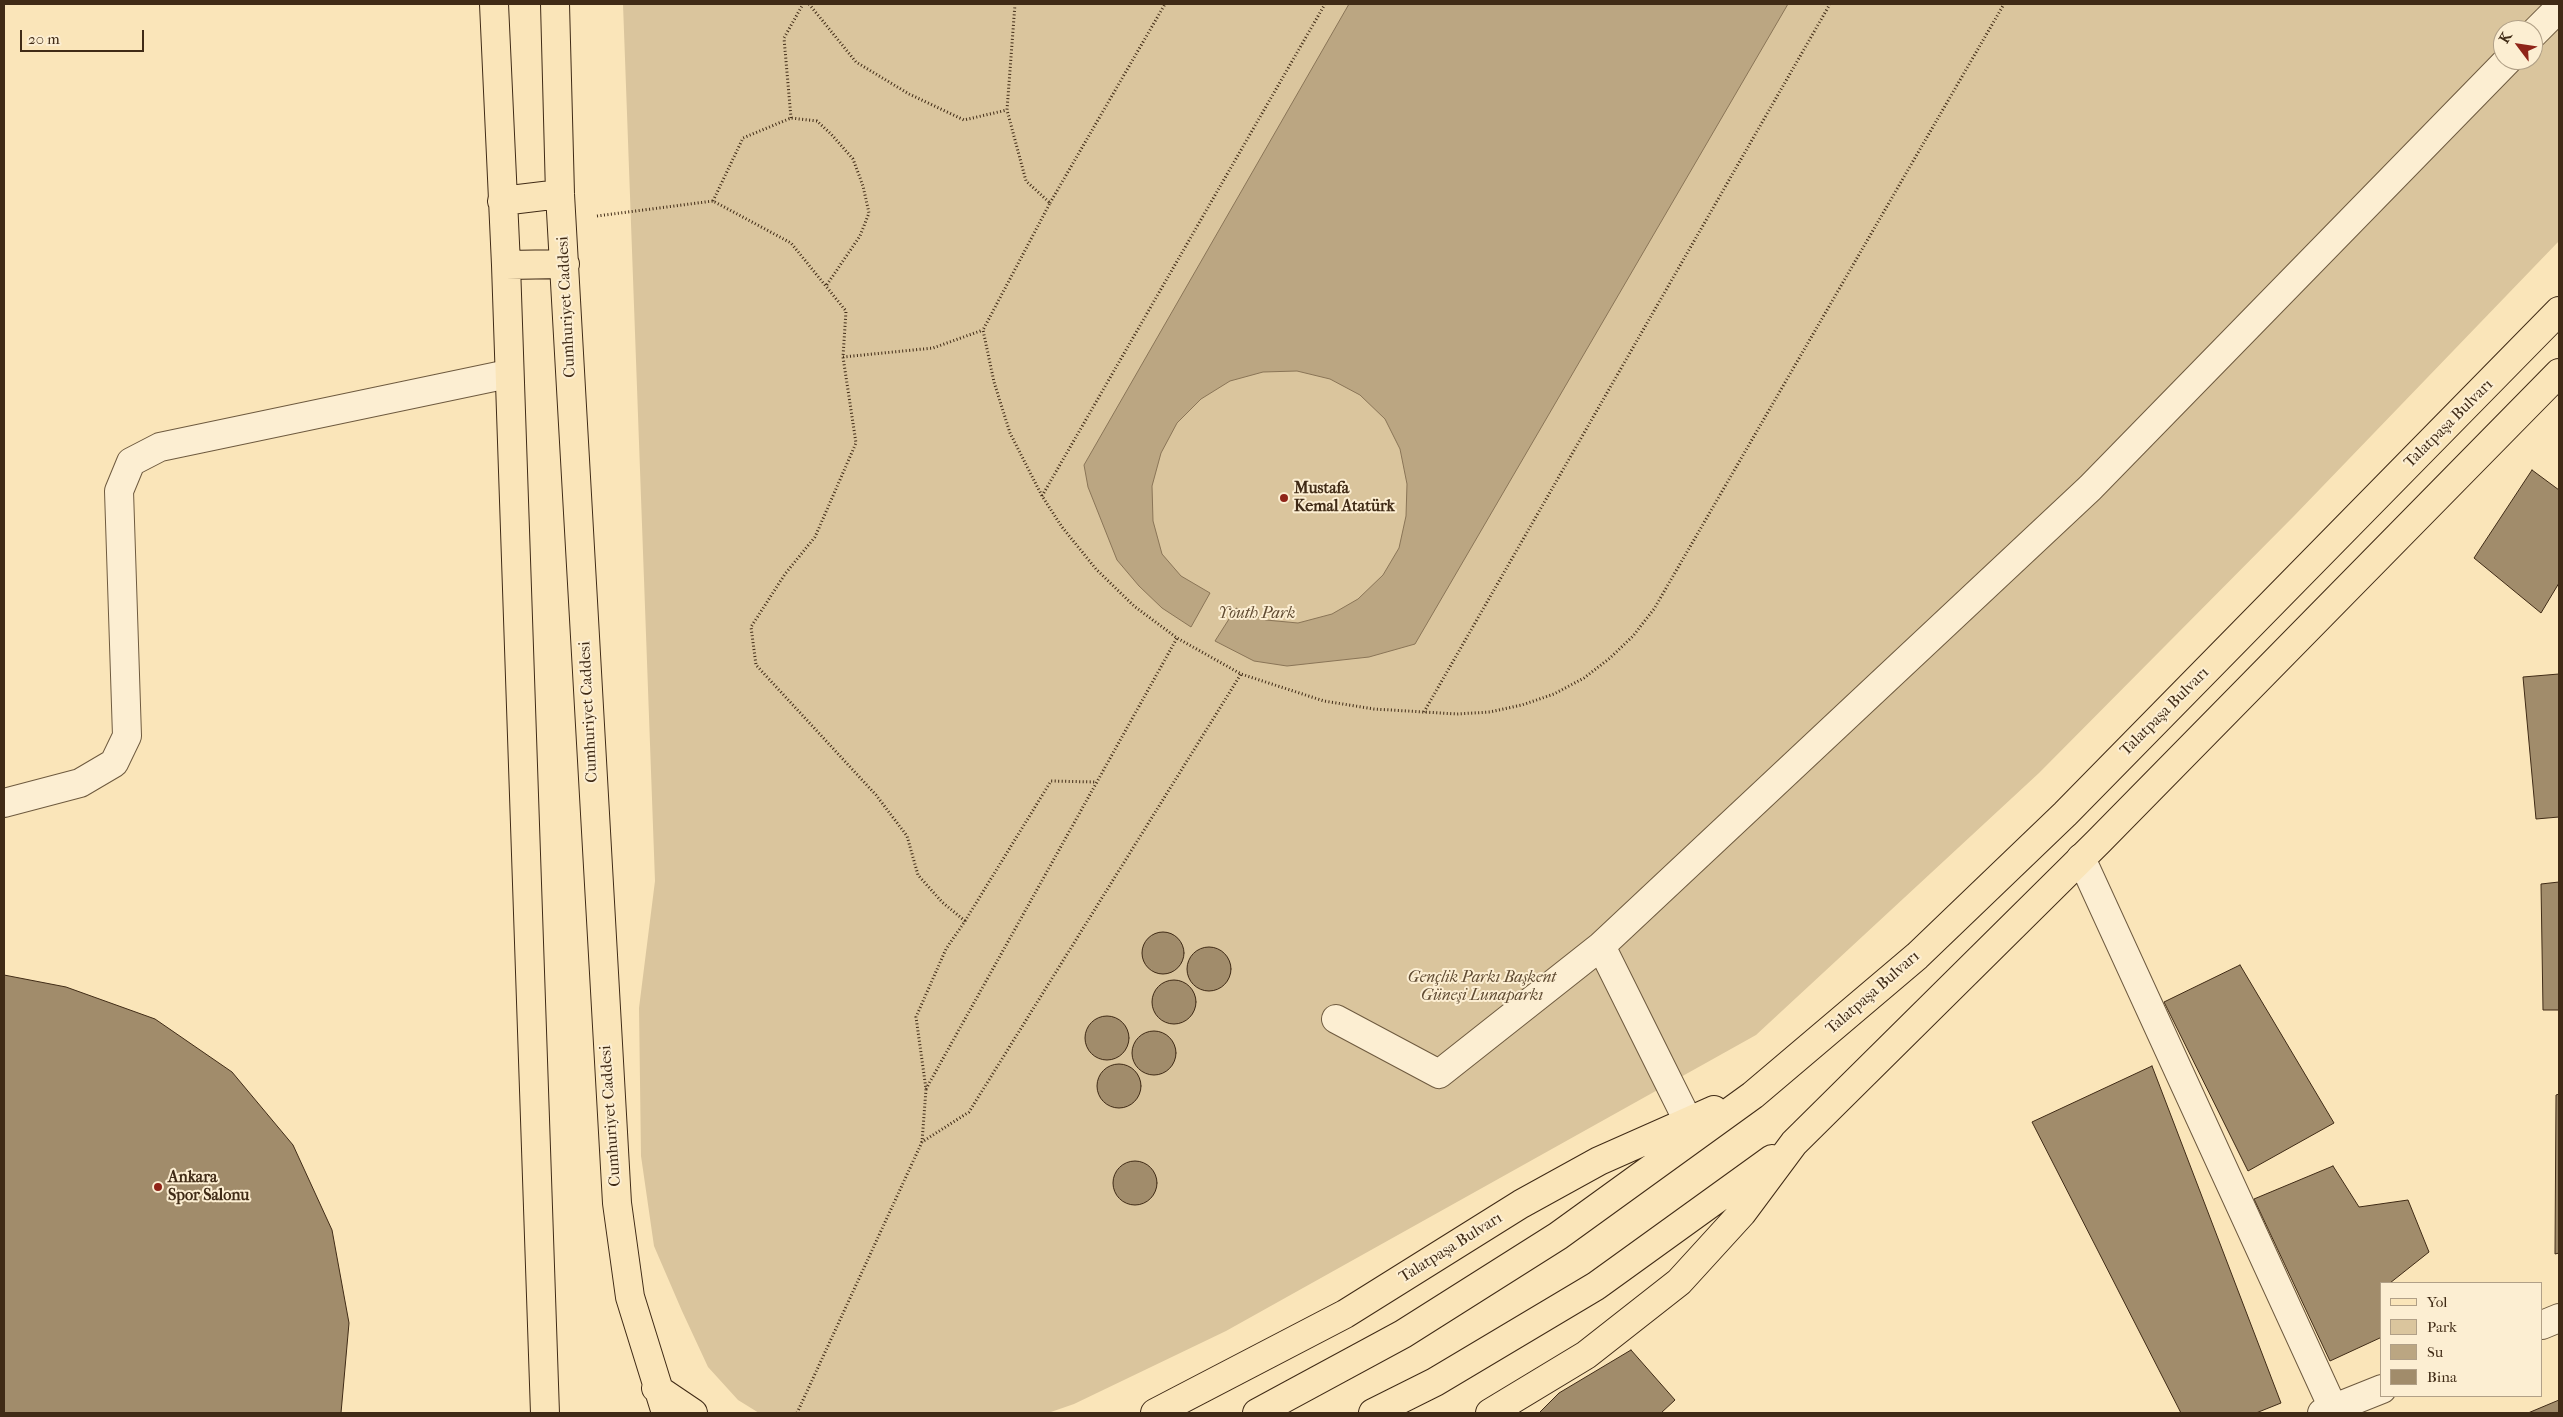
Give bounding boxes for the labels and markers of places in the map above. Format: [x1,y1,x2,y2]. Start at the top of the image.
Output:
place label: Mustafa Kemal Atatürk [1294,479,1395,517]
marker: Mustafa Kemal Atatürk [1278,492,1290,504]
place label: Ankara Spor Salonu [168,1168,249,1206]
marker: Ankara Spor Salonu [152,1181,164,1193]

